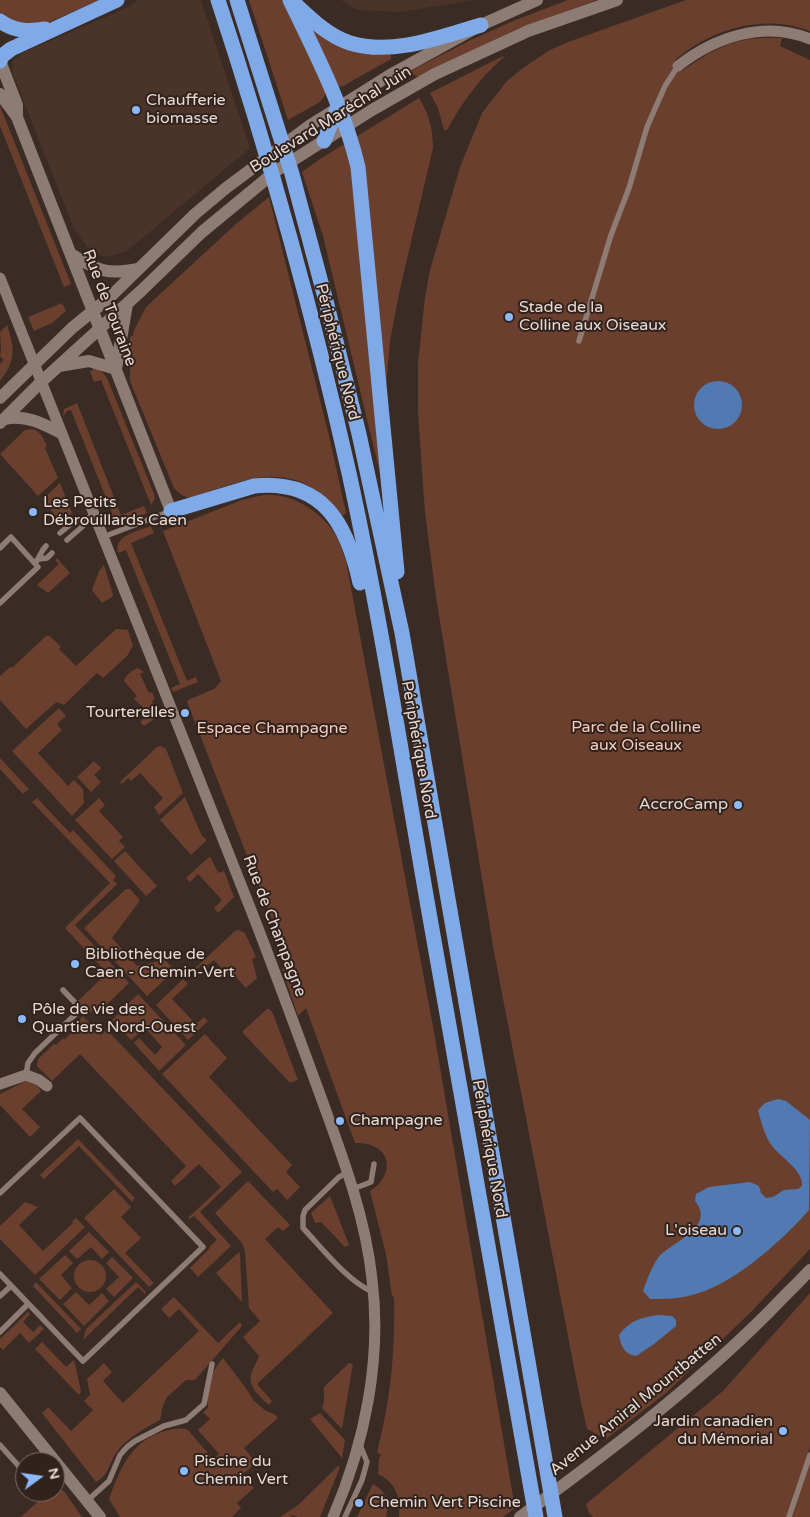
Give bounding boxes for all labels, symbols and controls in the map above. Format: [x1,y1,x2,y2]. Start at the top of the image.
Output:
street label: Boulevard Maréchal Juin [247,62,415,178]
place label: Chaufferie biomasse [146,91,226,129]
marker: Chaufferie biomasse [130,104,142,116]
street label: Rue de Touraine [78,247,140,369]
street label: Périphérique Nord [311,282,363,422]
place label: Stade de la Colline aux Oiseaux [519,298,666,336]
marker: Stade de la Colline aux Oiseaux [503,311,515,323]
place label: Les Petits Débrouillards Caen [43,493,187,531]
marker: Les Petits Débrouillards Caen [27,506,39,518]
street label: Périphérique Nord [396,679,440,821]
place label: Tourterelles [86,703,175,723]
marker: Tourterelles [179,707,191,719]
park label: Parc de la Colline aux Oiseaux [571,718,701,756]
park label: Espace Champagne [196,719,348,739]
place label: AccroCamp [639,795,728,815]
marker: AccroCamp [732,799,744,811]
street label: Rue de Champagne [238,852,310,1000]
place label: Bibliothèque de Caen - Chemin-Vert [85,945,235,983]
marker: Bibliothèque de Caen - Chemin-Vert [69,958,81,970]
place label: Pôle de vie des Quartiers Nord-Ouest [32,1000,196,1038]
marker: Pôle de vie des Quartiers Nord-Ouest [16,1013,28,1025]
street label: Périphérique Nord [467,1078,511,1220]
place label: Champagne [350,1111,443,1131]
marker: Champagne [334,1115,346,1127]
place label: L'oiseau [665,1221,727,1241]
marker: L'oiseau [731,1225,743,1237]
street label: Avenue Amiral Mountbatten [546,1330,726,1480]
place label: Jardin canadien du Mémorial [654,1412,773,1450]
marker: Jardin canadien du Mémorial [777,1425,789,1437]
north arrow [15,1452,65,1502]
place label: Piscine du Chemin Vert [194,1452,288,1490]
marker: Piscine du Chemin Vert [178,1465,190,1477]
text: N [44,1466,64,1481]
place label: Chemin Vert Piscine [369,1493,521,1513]
marker: Chemin Vert Piscine [353,1497,365,1509]

